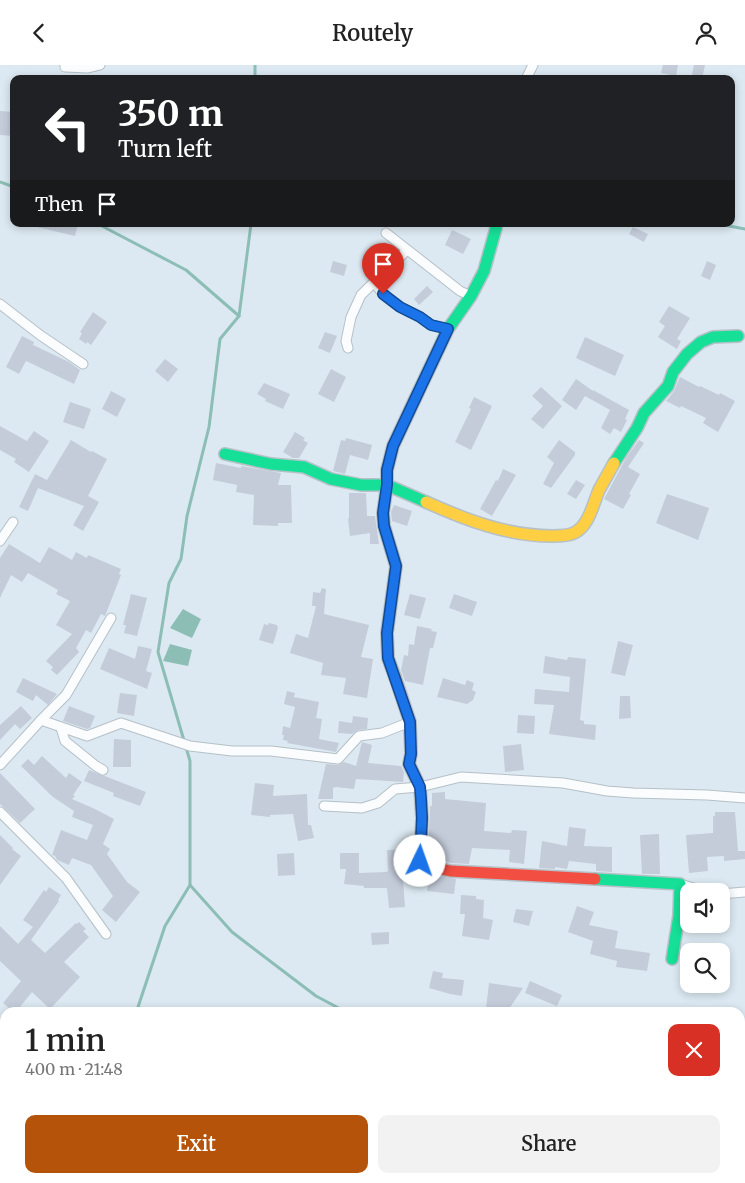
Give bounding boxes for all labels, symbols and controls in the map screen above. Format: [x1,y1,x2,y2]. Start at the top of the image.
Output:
icon: back [25,19,53,47]
text: Routely [332,19,413,47]
icon: person [692,19,720,47]
text: 350 m [118,92,223,136]
icon: left [35,95,100,160]
text: Turn left [118,135,212,163]
icon: arrive [93,190,121,218]
text: Then [35,192,83,216]
pin [362,243,404,294]
icon: arrive [369,250,397,278]
position arrow [393,834,445,886]
map controls [680,883,730,993]
button: sound [680,883,730,933]
button: search [680,943,730,993]
text: 1 min [25,1021,106,1059]
button: close [668,1024,720,1076]
text: 400 m · 21:48 [25,1059,123,1079]
button: Exit [25,1115,368,1173]
button: Share [378,1115,720,1173]

